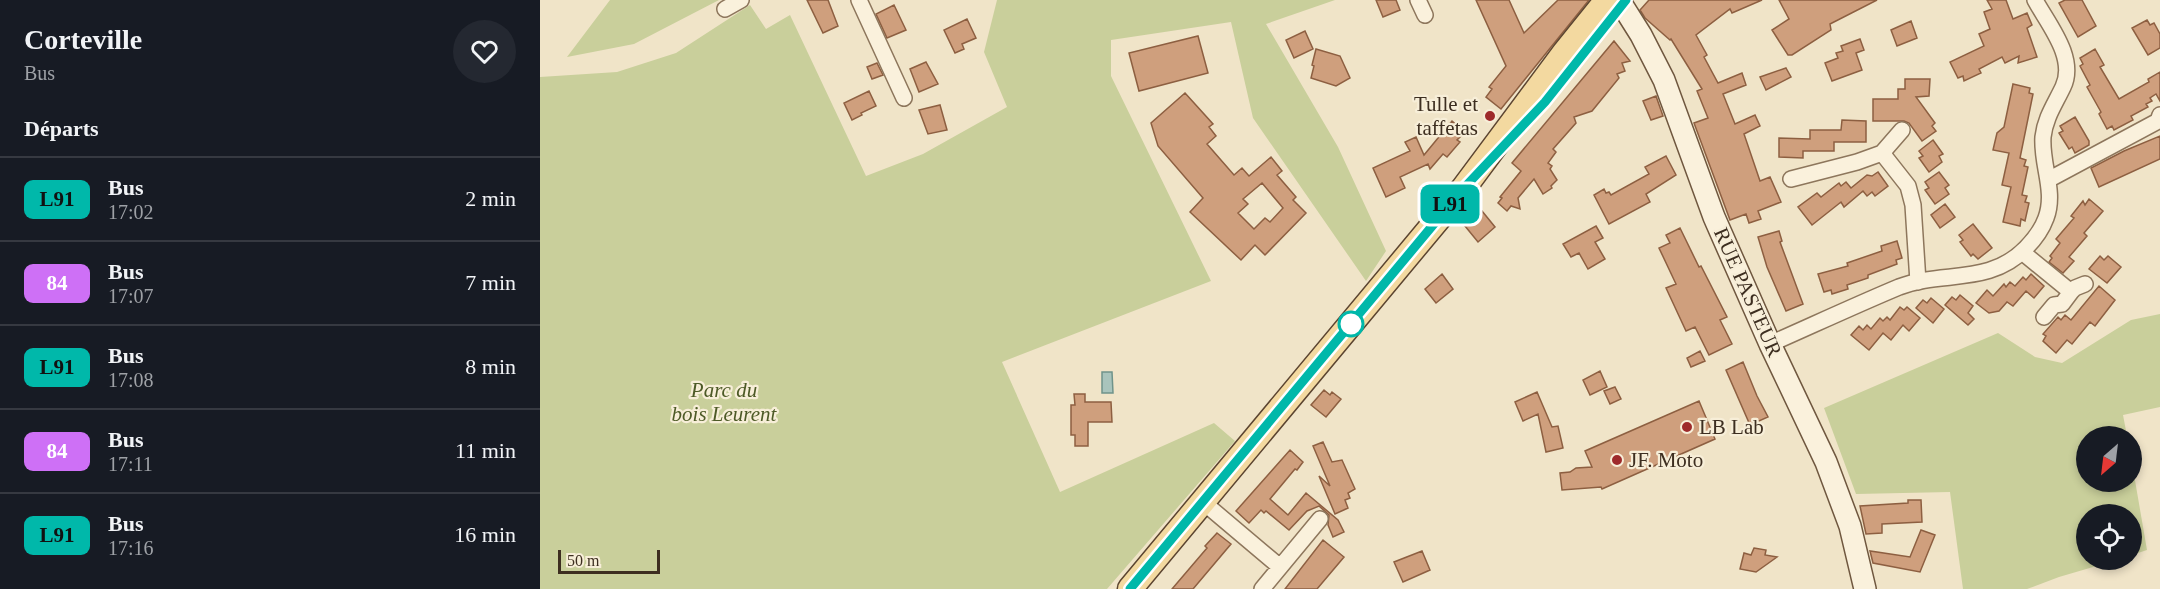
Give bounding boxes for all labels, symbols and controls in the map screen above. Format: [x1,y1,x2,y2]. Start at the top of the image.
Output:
button: heart [453,20,516,83]
text: Corteville [24,24,142,55]
text: Bus [24,62,55,84]
place label: Tulle et taffetas [1414,92,1478,140]
marker: Tulle et taffetas [1483,109,1497,123]
text: Départs [24,116,99,141]
text: Bus [108,175,143,200]
line badge: L91 [1416,184,1484,224]
text: 2 min [465,186,516,211]
text: L91 [39,187,75,211]
text: L91 [1432,192,1468,216]
text: 17:02 [108,201,154,223]
street label: RUE PASTEUR [1709,224,1787,360]
text: Bus [108,259,143,284]
text: 7 min [465,270,516,295]
text: 84 [47,271,68,295]
text: 17:07 [108,285,154,307]
unlabelled marker [1338,311,1364,337]
text: Bus [108,343,143,368]
text: 8 min [465,354,516,379]
text: L91 [39,355,75,379]
text: 17:08 [108,369,154,391]
park label: Parc du bois Leurent [672,378,778,426]
place label: LB Lab [1699,415,1764,439]
marker: LB Lab [1680,420,1694,434]
north arrow [2076,426,2142,492]
map controls [2076,426,2142,570]
text: Bus [108,427,143,452]
text: 11 min [455,438,516,463]
text: 84 [47,439,68,463]
place label: JF. Moto [1629,448,1703,472]
text: 17:11 [108,453,153,475]
marker: JF. Moto [1610,453,1624,467]
button: locate [2076,504,2142,570]
text: Bus [108,511,143,536]
text: 16 min [454,522,516,547]
text: L91 [39,523,75,547]
text: 17:16 [108,537,154,559]
scale bar [558,547,660,574]
text: 50 m [567,552,599,569]

